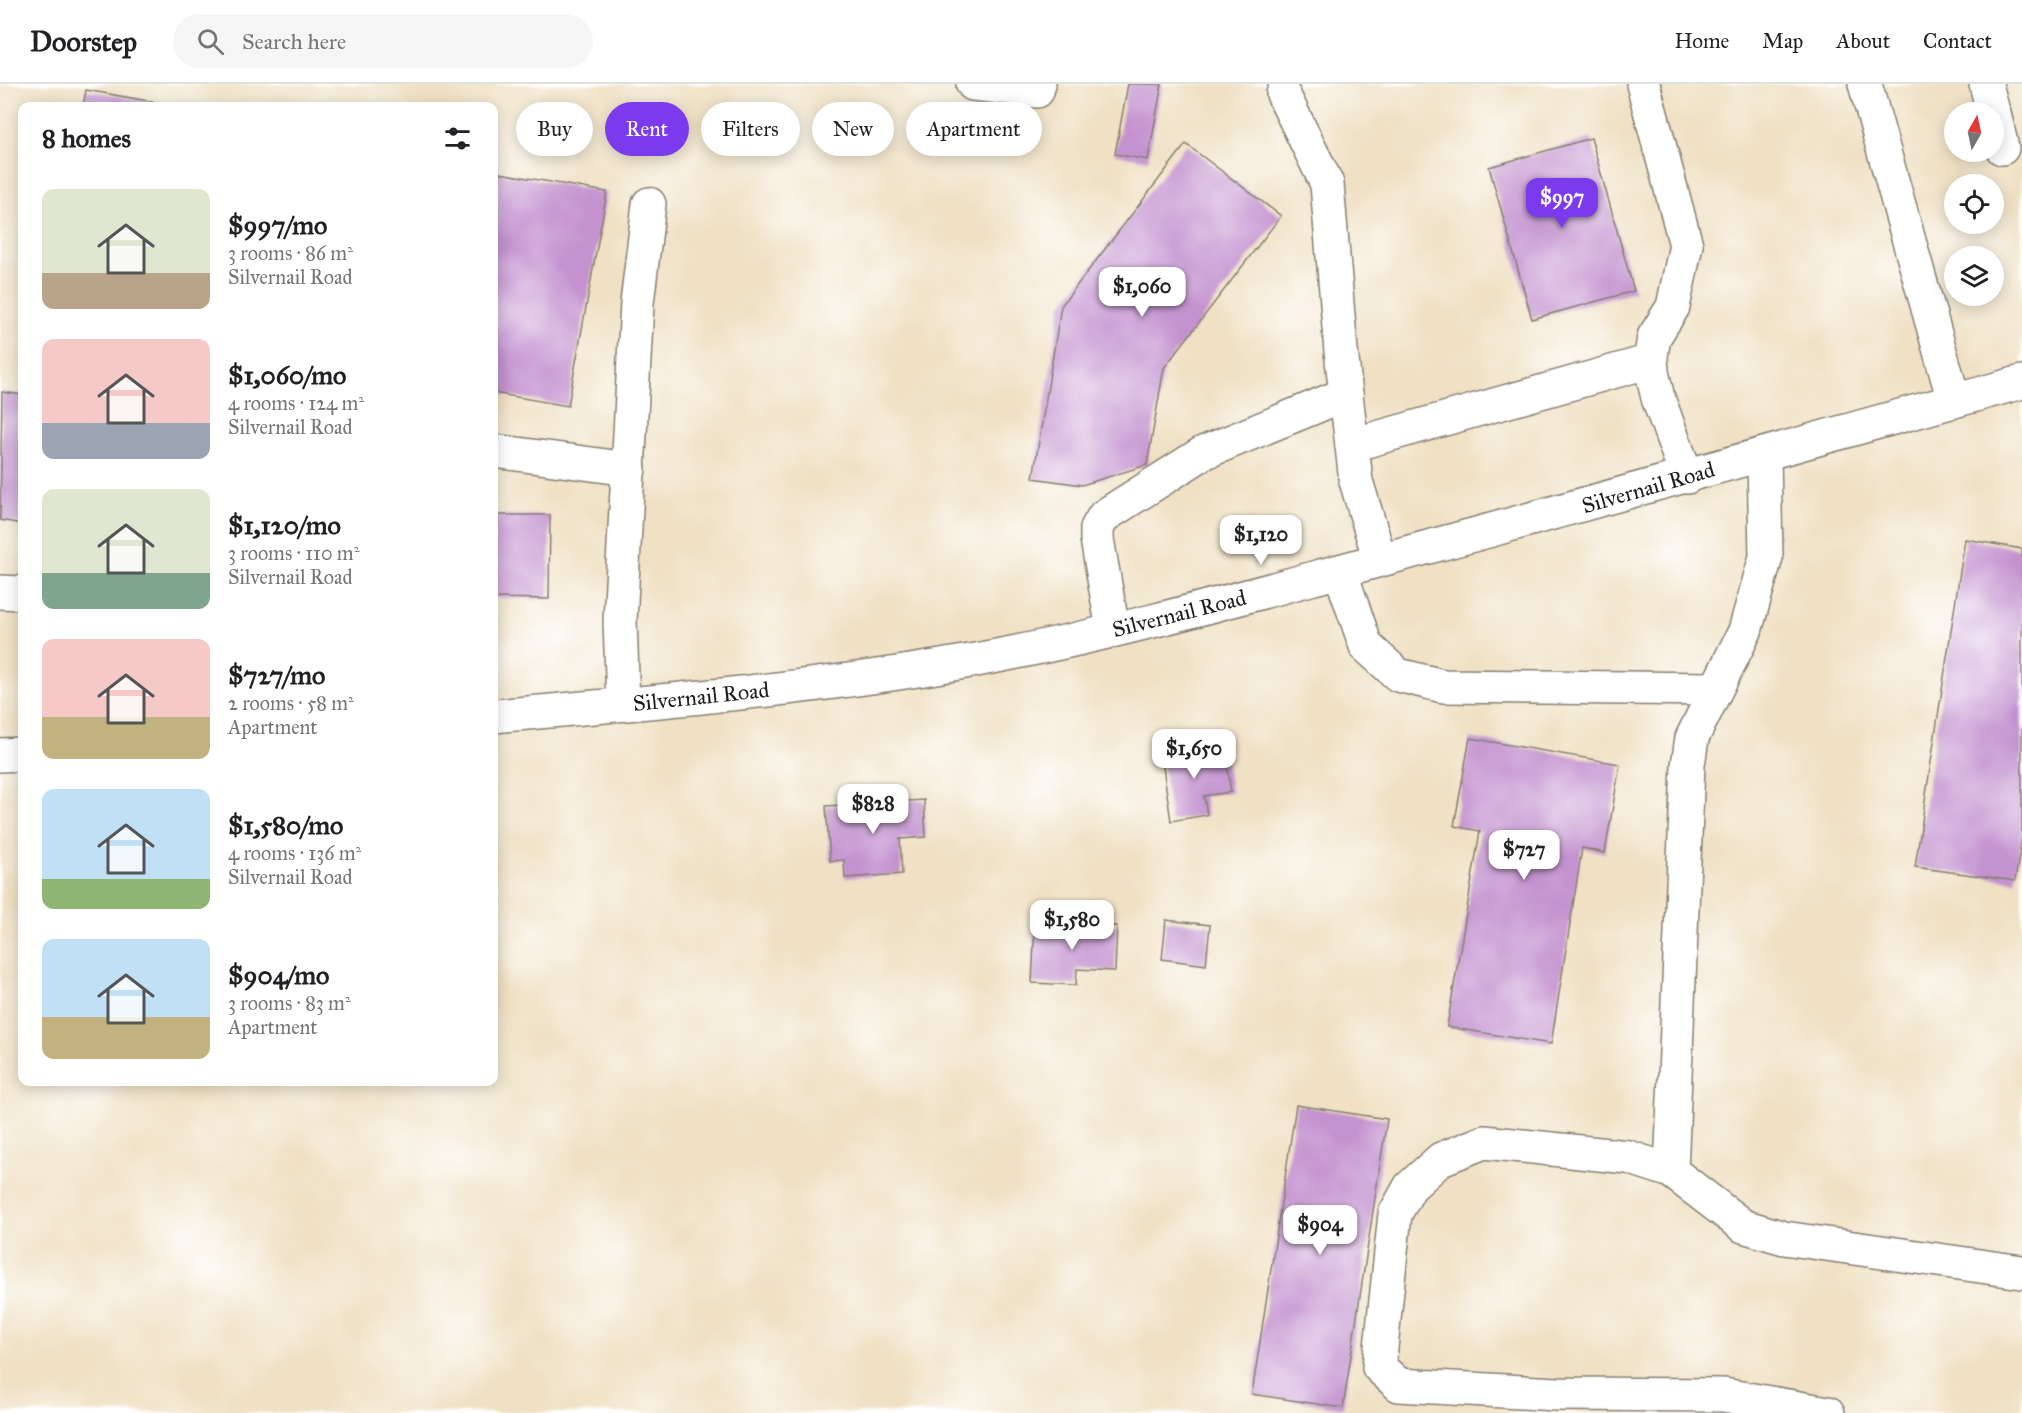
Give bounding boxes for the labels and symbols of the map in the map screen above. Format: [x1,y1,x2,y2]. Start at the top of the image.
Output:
north arrow [1944,102,2004,162]
pin: $997 [1526,178,1598,229]
pin: $1,060 [1093,267,1191,318]
street label: Silvernail Road [1579,456,1718,519]
pin: $1,120 [1212,515,1310,566]
street label: Silvernail Road [1109,584,1249,643]
street label: Silvernail Road [632,676,771,717]
pin: $1,650 [1145,729,1243,780]
pin: $828 [837,784,909,835]
pin: $727 [1488,830,1560,881]
pin: $1,580 [1023,900,1121,951]
pin: $904 [1284,1205,1356,1256]

